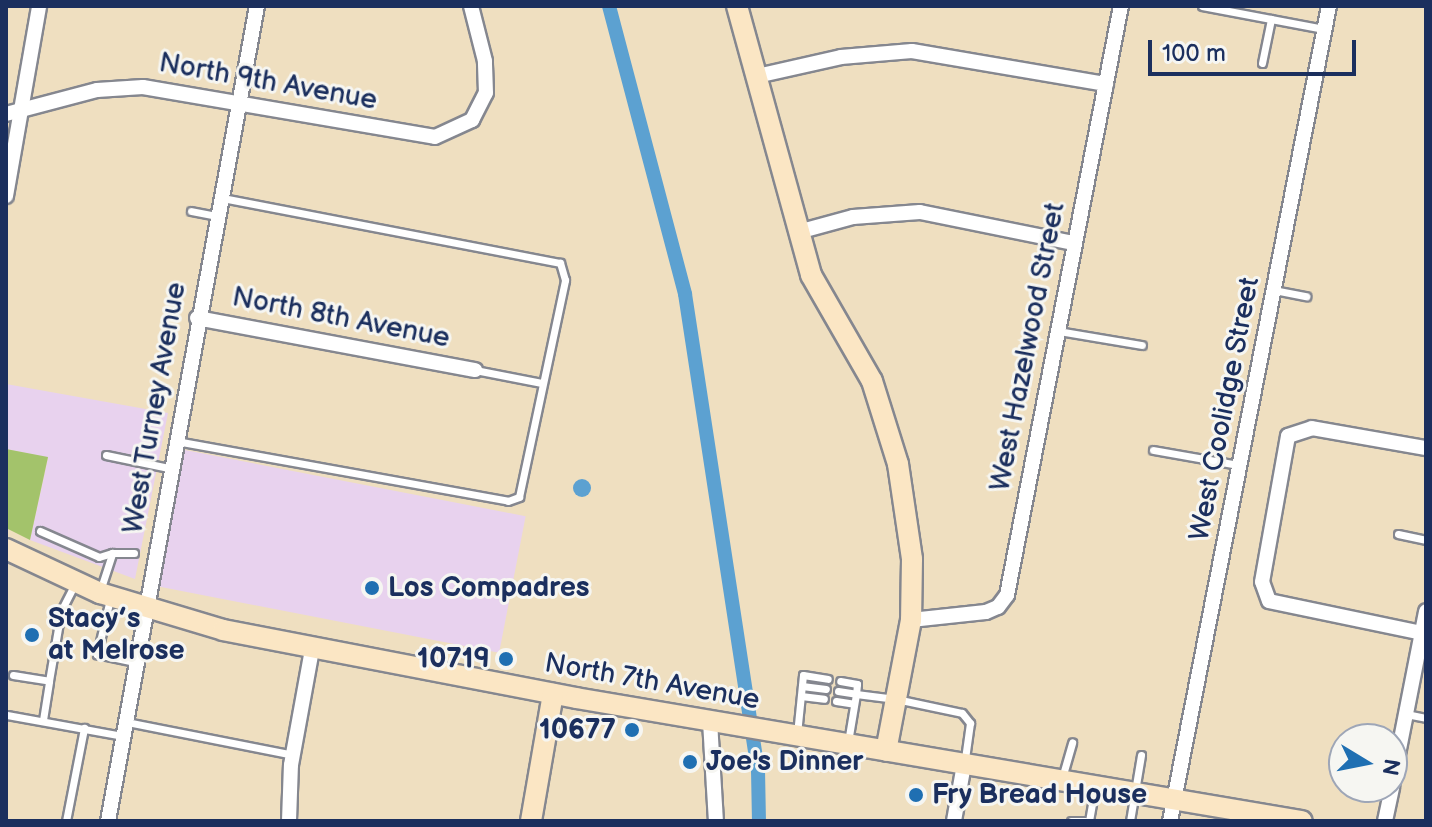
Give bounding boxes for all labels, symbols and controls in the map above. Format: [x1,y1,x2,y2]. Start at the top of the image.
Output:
scale bar [1152,24,1360,74]
text: 100 m [1162,39,1226,68]
street label: North 9th Avenue [156,46,380,118]
street label: West Hazelwood Street [983,200,1073,494]
street label: West Coolidge Street [1183,274,1267,544]
street label: West Turney Avenue [116,278,194,538]
street label: North 8th Avenue [229,280,453,356]
place label: Los Compadres [388,571,590,605]
marker: Los Compadres [363,579,381,597]
place label: Stacy’s at Melrose [48,602,185,668]
marker: Stacy’s at Melrose [23,626,41,644]
place label: 10719 [417,642,490,676]
street label: North 7th Avenue [542,646,762,718]
marker: 10719 [497,650,515,668]
place label: 10677 [539,713,616,747]
marker: 10677 [623,721,641,739]
north arrow [1328,723,1408,803]
place label: Joe's Dinner [706,745,863,779]
marker: Joe's Dinner [681,753,699,771]
text: N [1375,756,1405,777]
place label: Fry Bread House [932,778,1148,812]
marker: Fry Bread House [907,786,925,804]

